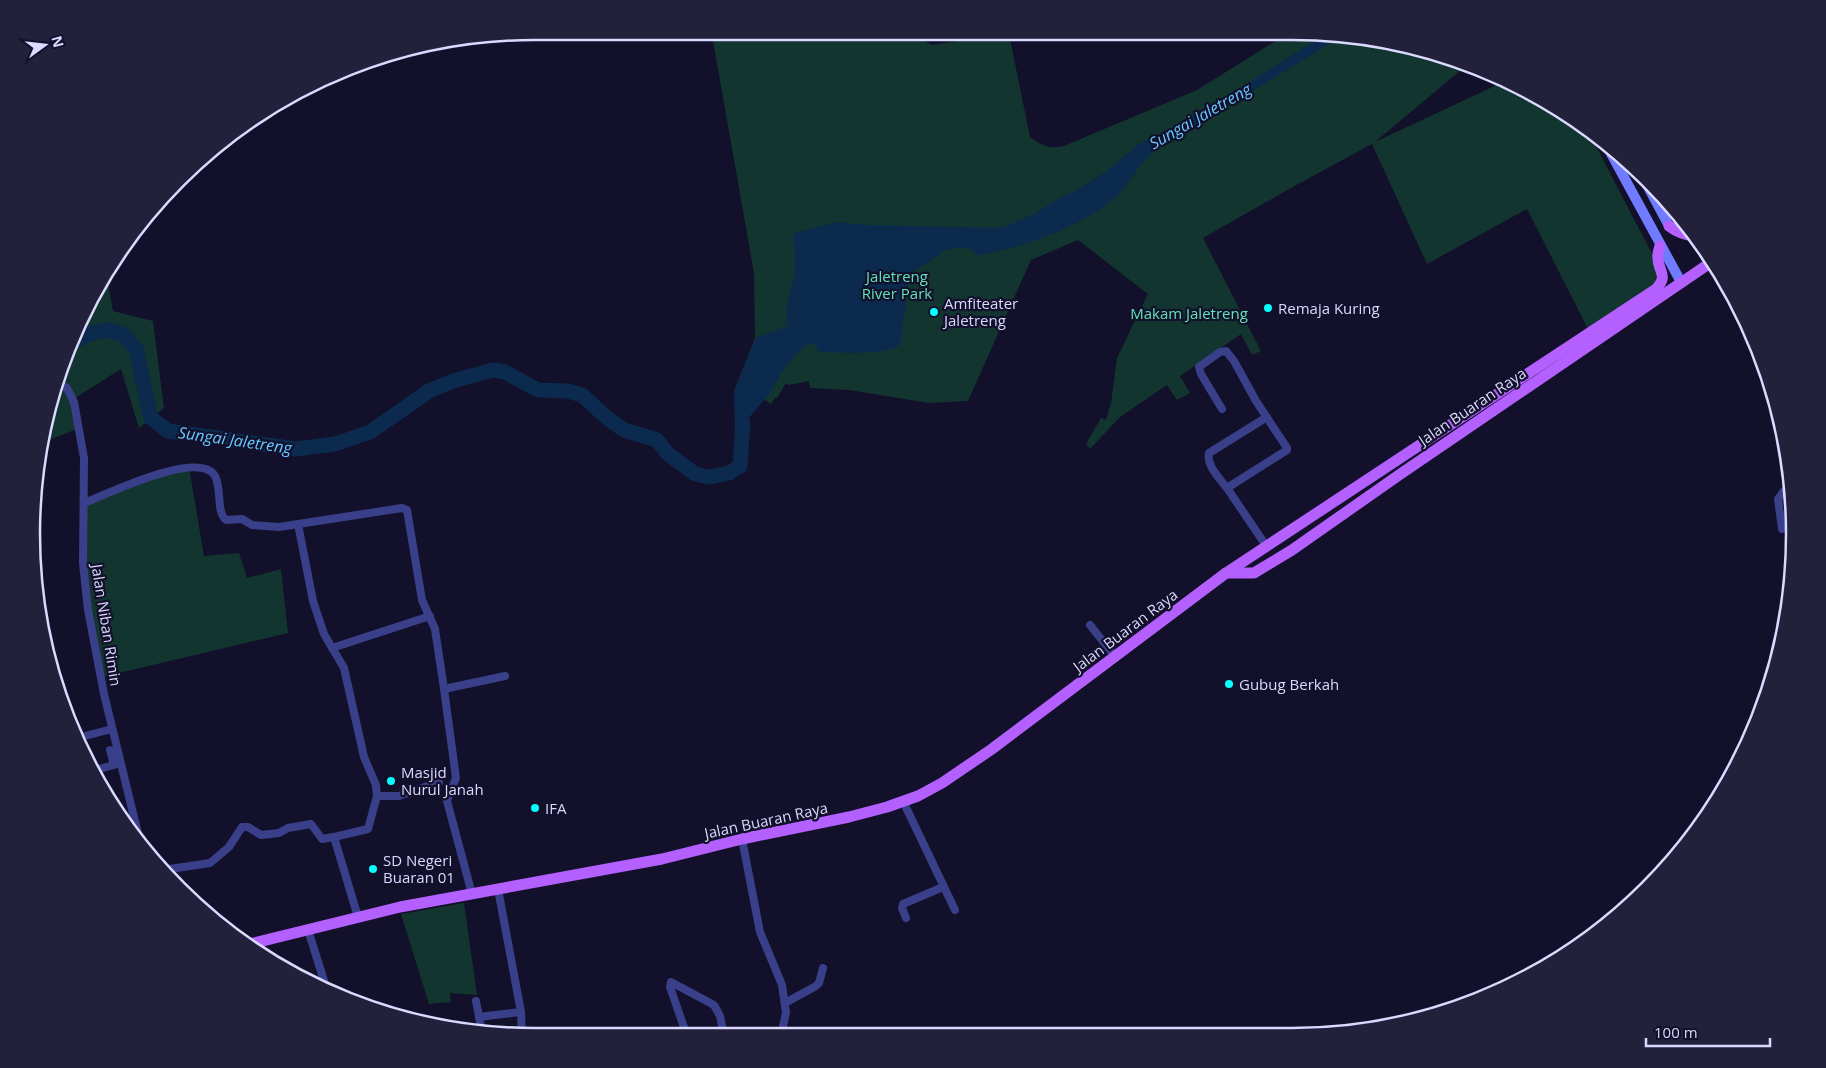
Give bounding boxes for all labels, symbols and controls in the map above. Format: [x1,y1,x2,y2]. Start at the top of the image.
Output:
north arrow [20,20,70,70]
text: N [47,34,69,49]
water label: Sungai Jaletreng [1145,78,1256,154]
park label: Jaletreng River Park [862,266,932,303]
place label: Amfiteater Jaletreng [942,293,1018,330]
place label: Remaja Kuring [1278,298,1380,318]
marker: Remaja Kuring [1262,302,1274,314]
park label: Makam Jaletreng [1130,303,1248,323]
marker: Amfiteater Jaletreng [928,306,940,318]
street label: Jalan Buaran Raya [1413,363,1530,451]
water label: Sungai Jaletreng [177,421,294,459]
street label: Jalan Niban Rimin [87,561,127,687]
street label: Jalan Buaran Raya [1067,584,1181,677]
place label: Gubug Berkah [1239,674,1339,694]
marker: Gubug Berkah [1223,678,1235,690]
place label: Masjid Nurul Janah [401,762,484,799]
marker: Masjid Nurul Janah [385,775,397,787]
street label: Jalan Buaran Raya [700,797,830,843]
place label: IFA [545,798,567,818]
marker: IFA [529,802,541,814]
place label: SD Negeri Buaran 01 [383,850,455,887]
marker: SD Negeri Buaran 01 [367,863,379,875]
scale bar [1646,1016,1770,1048]
text: 100 m [1654,1022,1698,1042]

